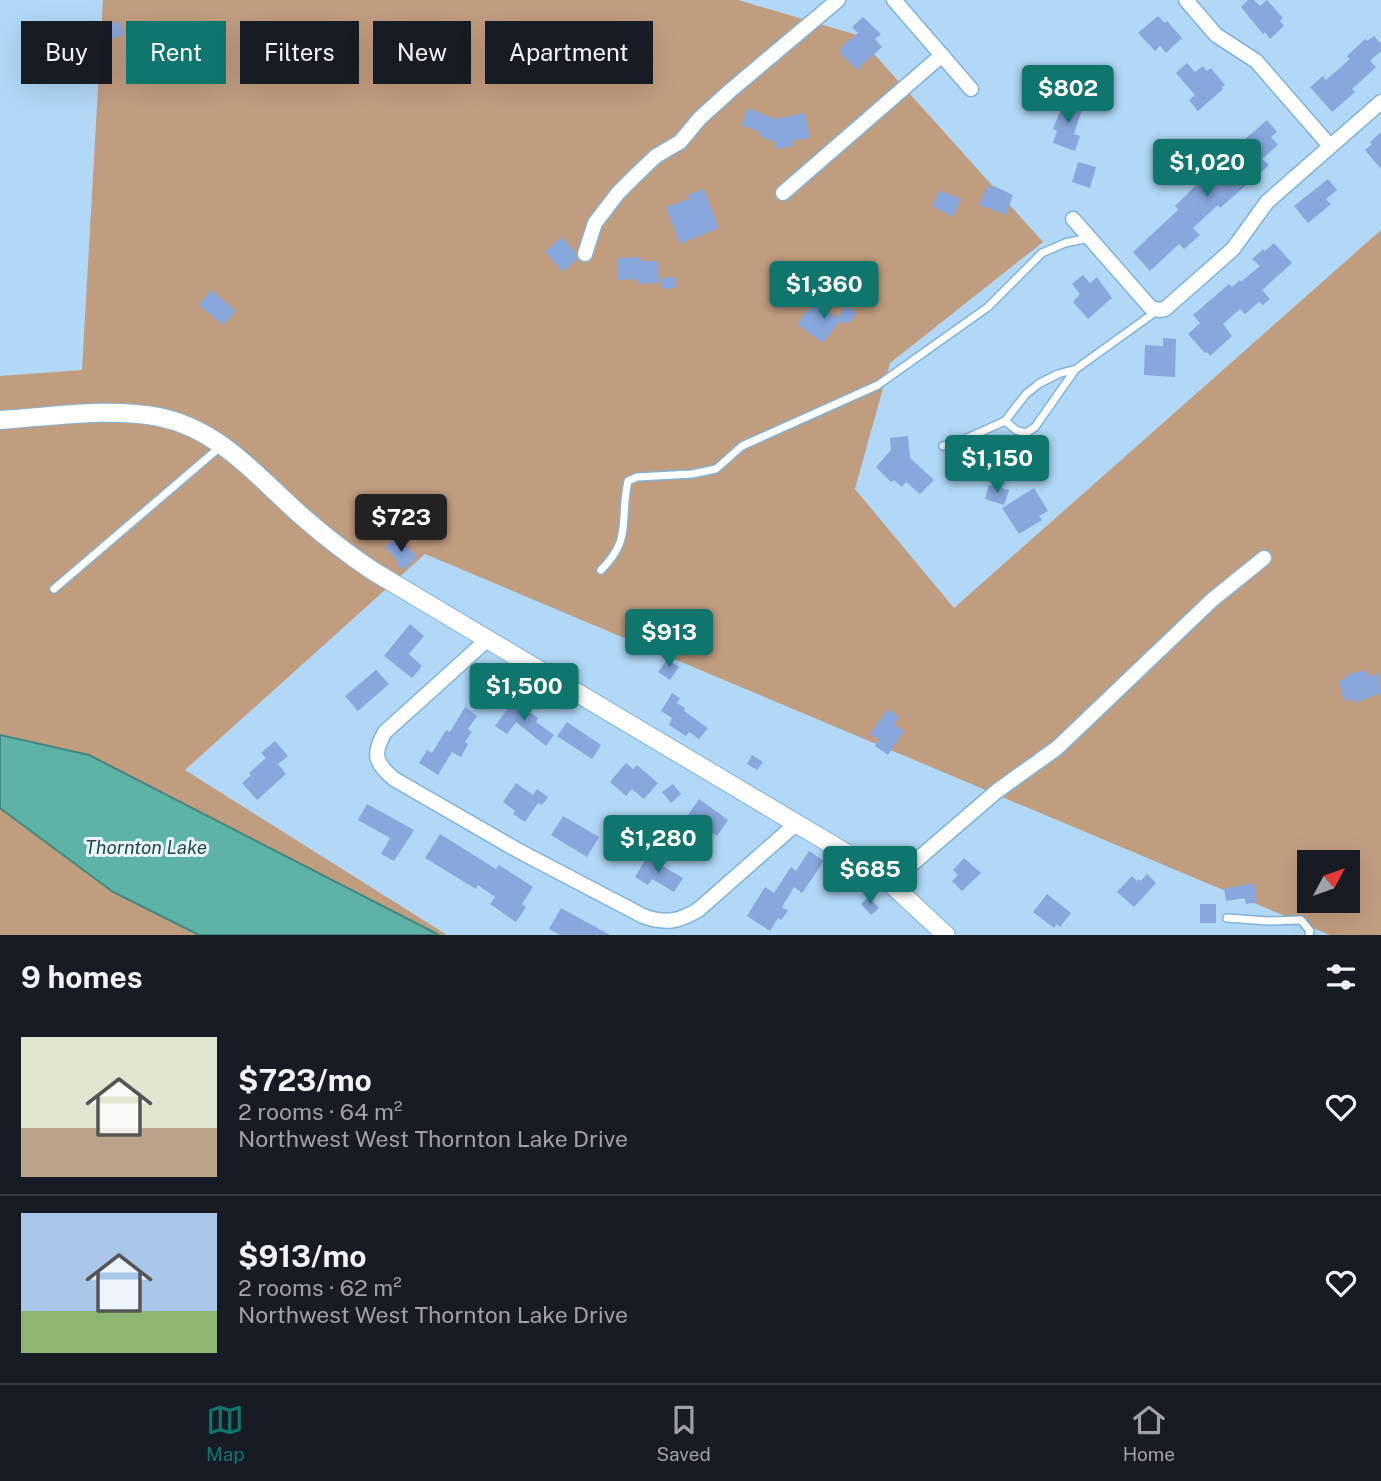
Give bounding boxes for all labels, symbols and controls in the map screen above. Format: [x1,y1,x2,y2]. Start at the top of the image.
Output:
chip: Buy [21,21,112,84]
chip: Rent [126,21,226,84]
chip: Filters [240,21,359,84]
chip: New [373,21,471,84]
chip: Apartment [485,21,653,84]
pin: $802 [1027,66,1109,125]
text: $802 [1038,74,1098,101]
pin: $1,020 [1150,140,1264,199]
text: $1,020 [1169,148,1245,175]
pin: $1,360 [767,262,881,321]
text: $1,360 [785,270,863,297]
pin: $1,150 [940,435,1054,495]
text: $1,150 [961,444,1033,471]
pin: $723 [360,494,442,554]
text: $723 [371,503,431,530]
pin: $913 [628,610,710,669]
text: $913 [641,618,697,645]
pin: $1,500 [467,664,581,723]
text: $1,500 [486,672,562,699]
pin: $1,280 [601,816,715,875]
text: $1,280 [619,824,697,851]
water label: Thornton Lake [85,836,207,858]
pin: $685 [829,846,911,906]
north arrow [1297,850,1360,914]
map controls [1297,850,1360,913]
text: $685 [839,855,901,882]
icon: filters [1322,958,1360,996]
text: 9 homes [21,959,143,995]
text: $723/mo [238,1062,372,1098]
icon: home [77,1065,161,1149]
icon: heart [1322,1088,1360,1126]
text: 2 rooms · 64 m² [238,1098,402,1125]
text: Northwest West Thornton Lake Drive [238,1125,628,1152]
text: $913/mo [238,1238,367,1274]
icon: home [77,1241,161,1325]
icon: heart [1322,1264,1360,1302]
text: 2 rooms · 62 m² [238,1274,402,1301]
text: Northwest West Thornton Lake Drive [238,1301,628,1328]
tab: Map [206,1401,245,1465]
tab: Saved [656,1401,711,1465]
tab: Home [1123,1401,1175,1465]

